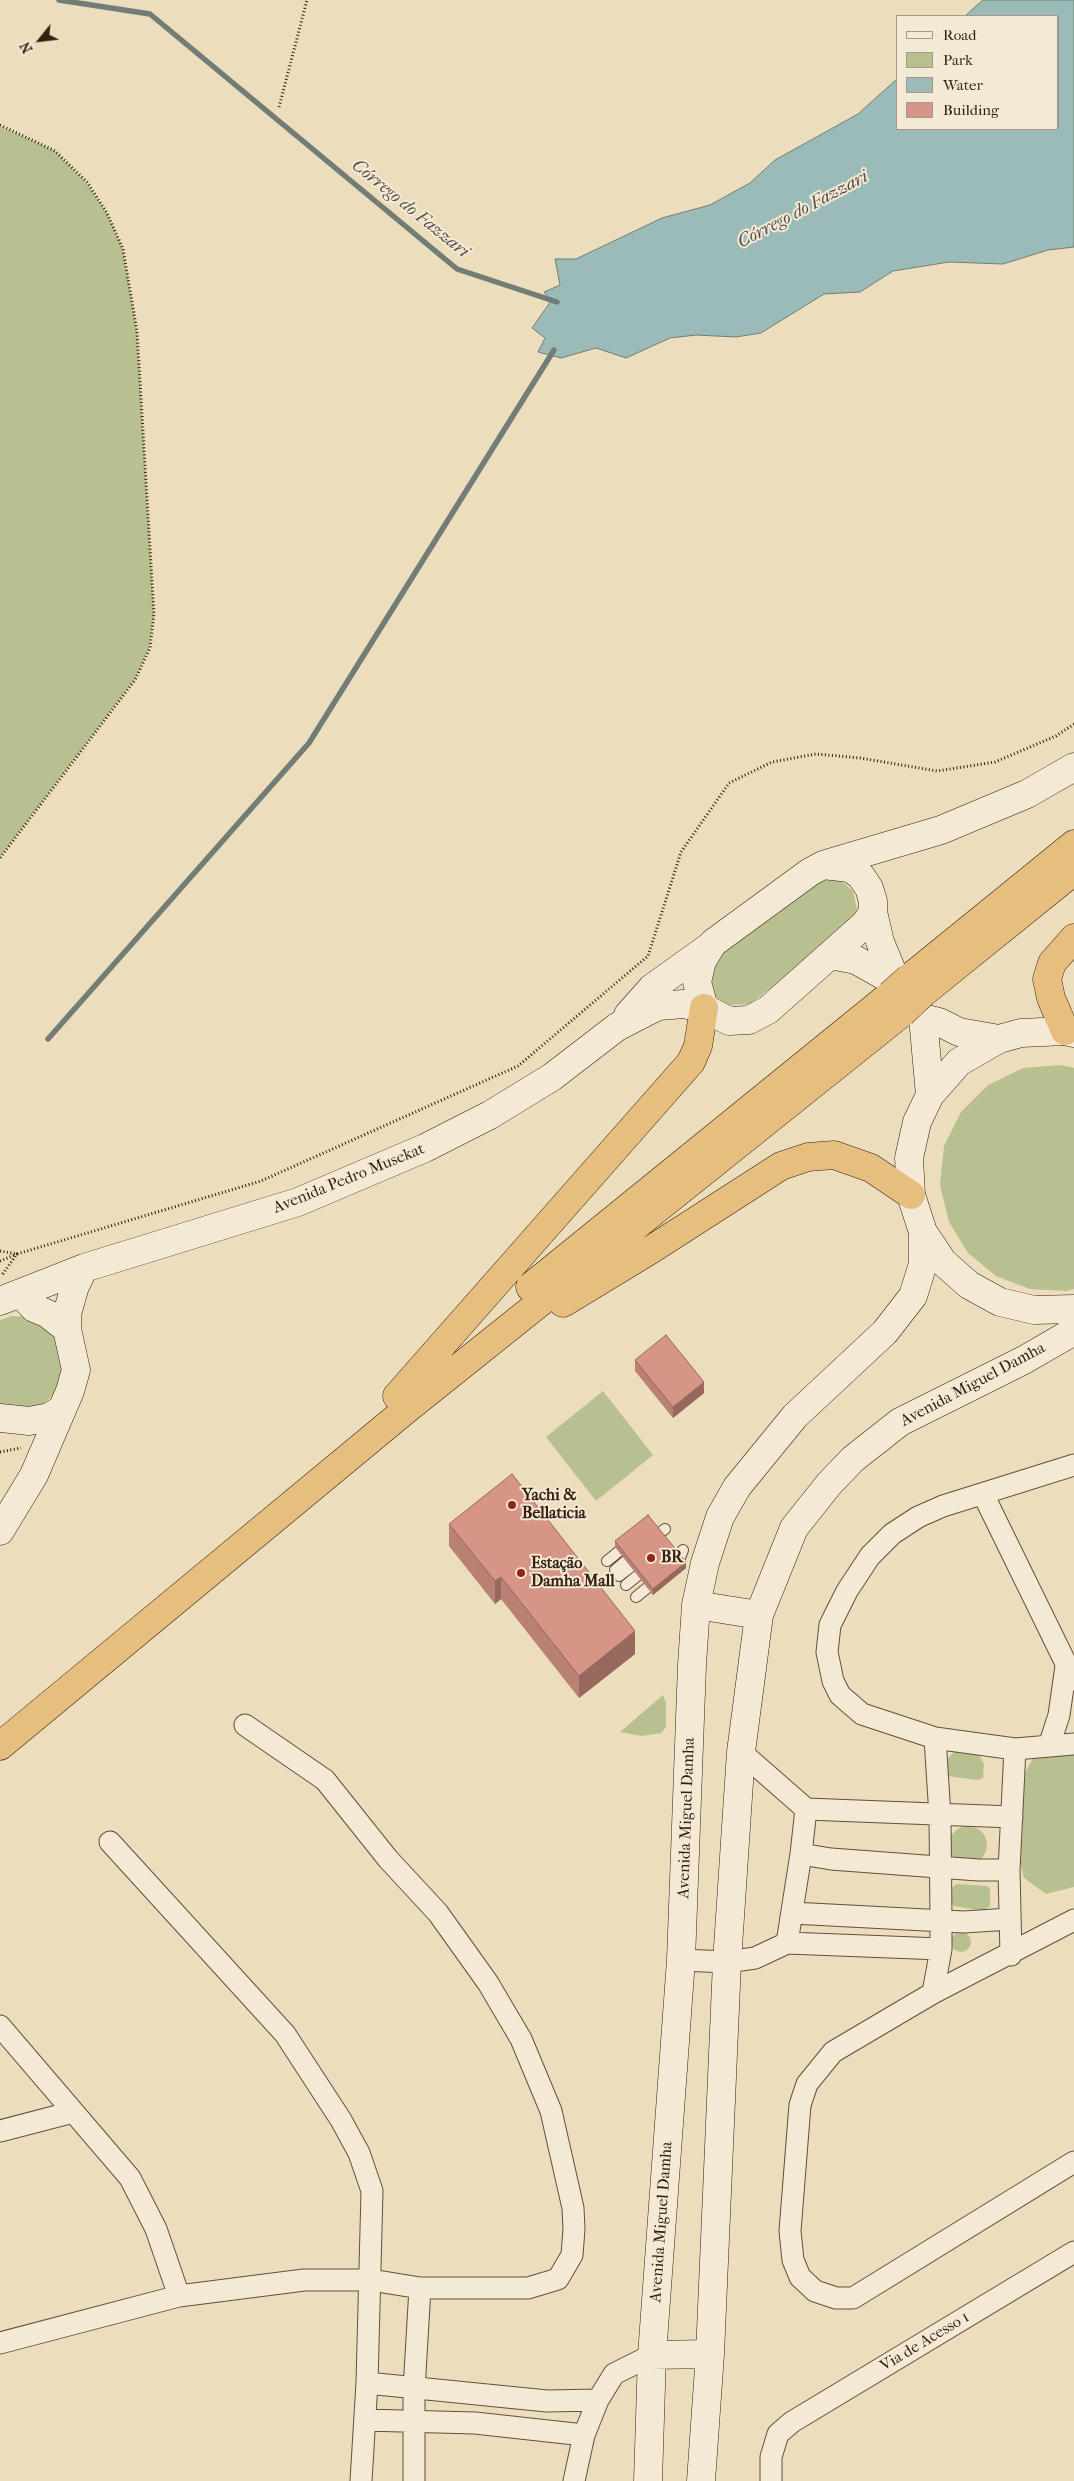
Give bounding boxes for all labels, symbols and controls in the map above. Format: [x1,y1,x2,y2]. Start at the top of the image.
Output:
north arrow [15,15,65,65]
legend [896,15,1059,130]
text: Road [943,26,976,44]
text: N [16,39,36,56]
text: Park [943,51,973,69]
text: Water [943,76,983,94]
text: Building [943,101,999,119]
water label: Córrego do Fazzari [347,155,473,263]
water label: Córrego do Fazzari [734,167,872,253]
street label: Avenida Pedro Musekat [270,1140,428,1218]
street label: Avenida Miguel Damha [897,1339,1049,1431]
place label: Yachi & Bellaticia [522,1486,586,1524]
marker: Yachi & Bellaticia [506,1499,518,1511]
place label: BR [661,1548,683,1568]
marker: BR [645,1552,657,1564]
place label: Estação Damha Mall [531,1554,615,1592]
marker: Estação Damha Mall [515,1567,527,1579]
street label: Avenida Miguel Damha [675,1737,699,1899]
street label: Avenida Miguel Damha [647,2141,677,2303]
street label: Via de Acesso 1 [877,2308,973,2376]

